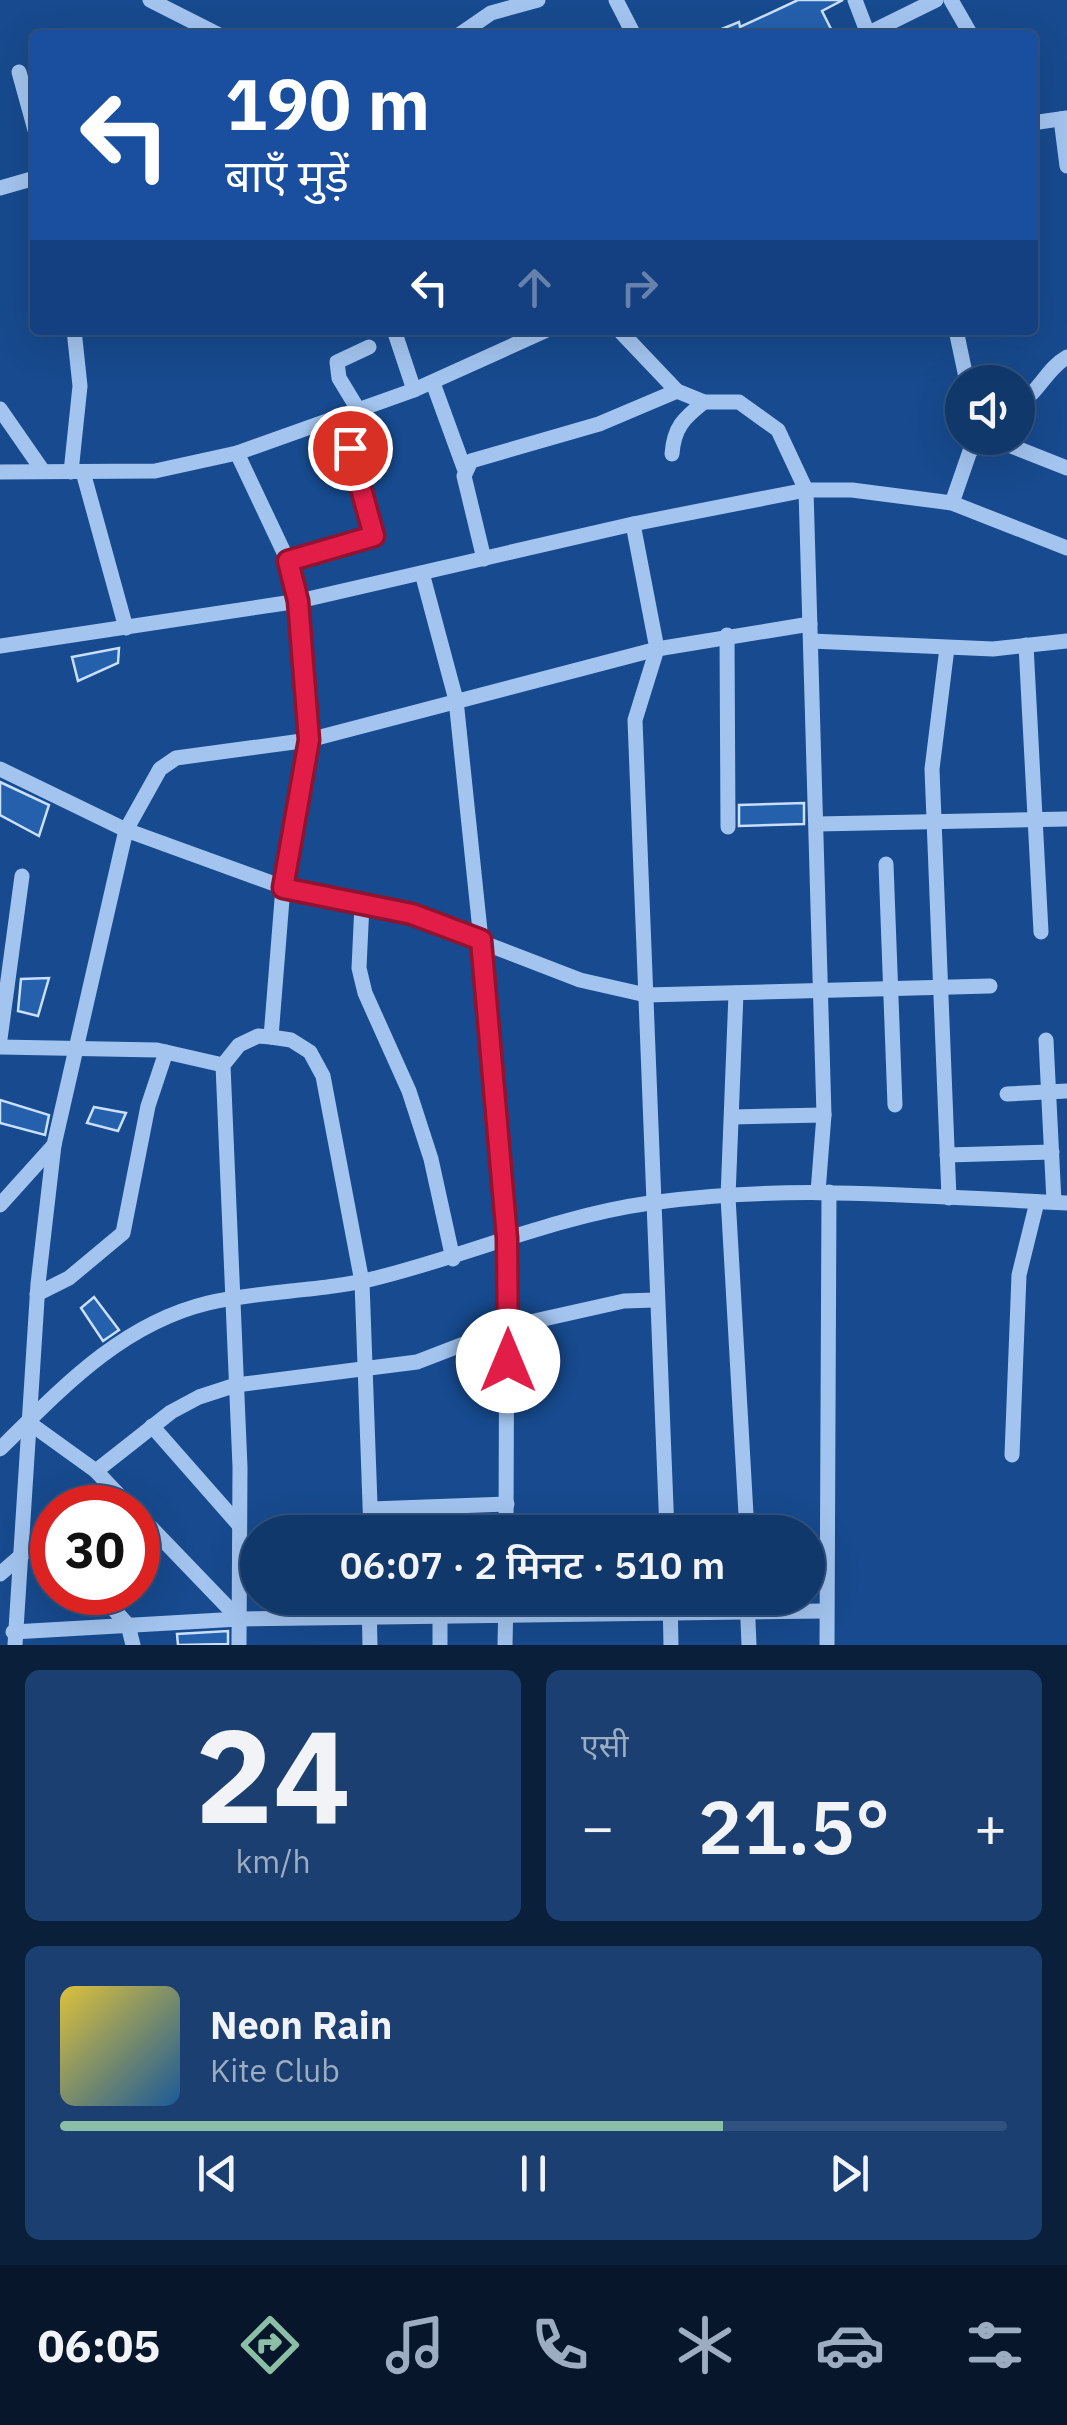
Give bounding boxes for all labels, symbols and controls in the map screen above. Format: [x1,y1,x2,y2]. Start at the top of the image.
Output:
text: 190 m [225,58,430,149]
icon: left [60,70,190,200]
text: बाएँ मुड़ें [225,146,349,204]
icon: left [402,260,457,315]
icon: ahead [507,260,562,315]
icon: right [612,260,667,315]
map controls [945,365,1035,455]
button: sound [945,365,1035,455]
pin [308,406,393,491]
icon: arrive [323,421,378,476]
position arrow [456,1309,560,1413]
speed limit sign: 30 [30,1485,160,1615]
text: 06:07 · 2 मिनट · 510 m [340,1540,725,1589]
text: 24 [195,1690,351,1859]
text: एसी [581,1724,629,1766]
text: 21.5° [698,1777,890,1875]
text: − [581,1791,614,1862]
text: + [974,1791,1007,1862]
text: km/h [235,1840,311,1882]
text: Neon Rain [210,2000,392,2049]
text: Kite Club [210,2049,340,2091]
icon: previous [190,2146,245,2201]
icon: pause [506,2146,561,2201]
icon: next [822,2146,877,2201]
icon: directions [235,2310,305,2380]
icon: music [380,2310,450,2380]
icon: phone [525,2310,595,2380]
icon: climate [670,2310,740,2380]
icon: car [815,2310,885,2380]
icon: filters [960,2310,1030,2380]
text: 06:05 [37,2316,160,2374]

